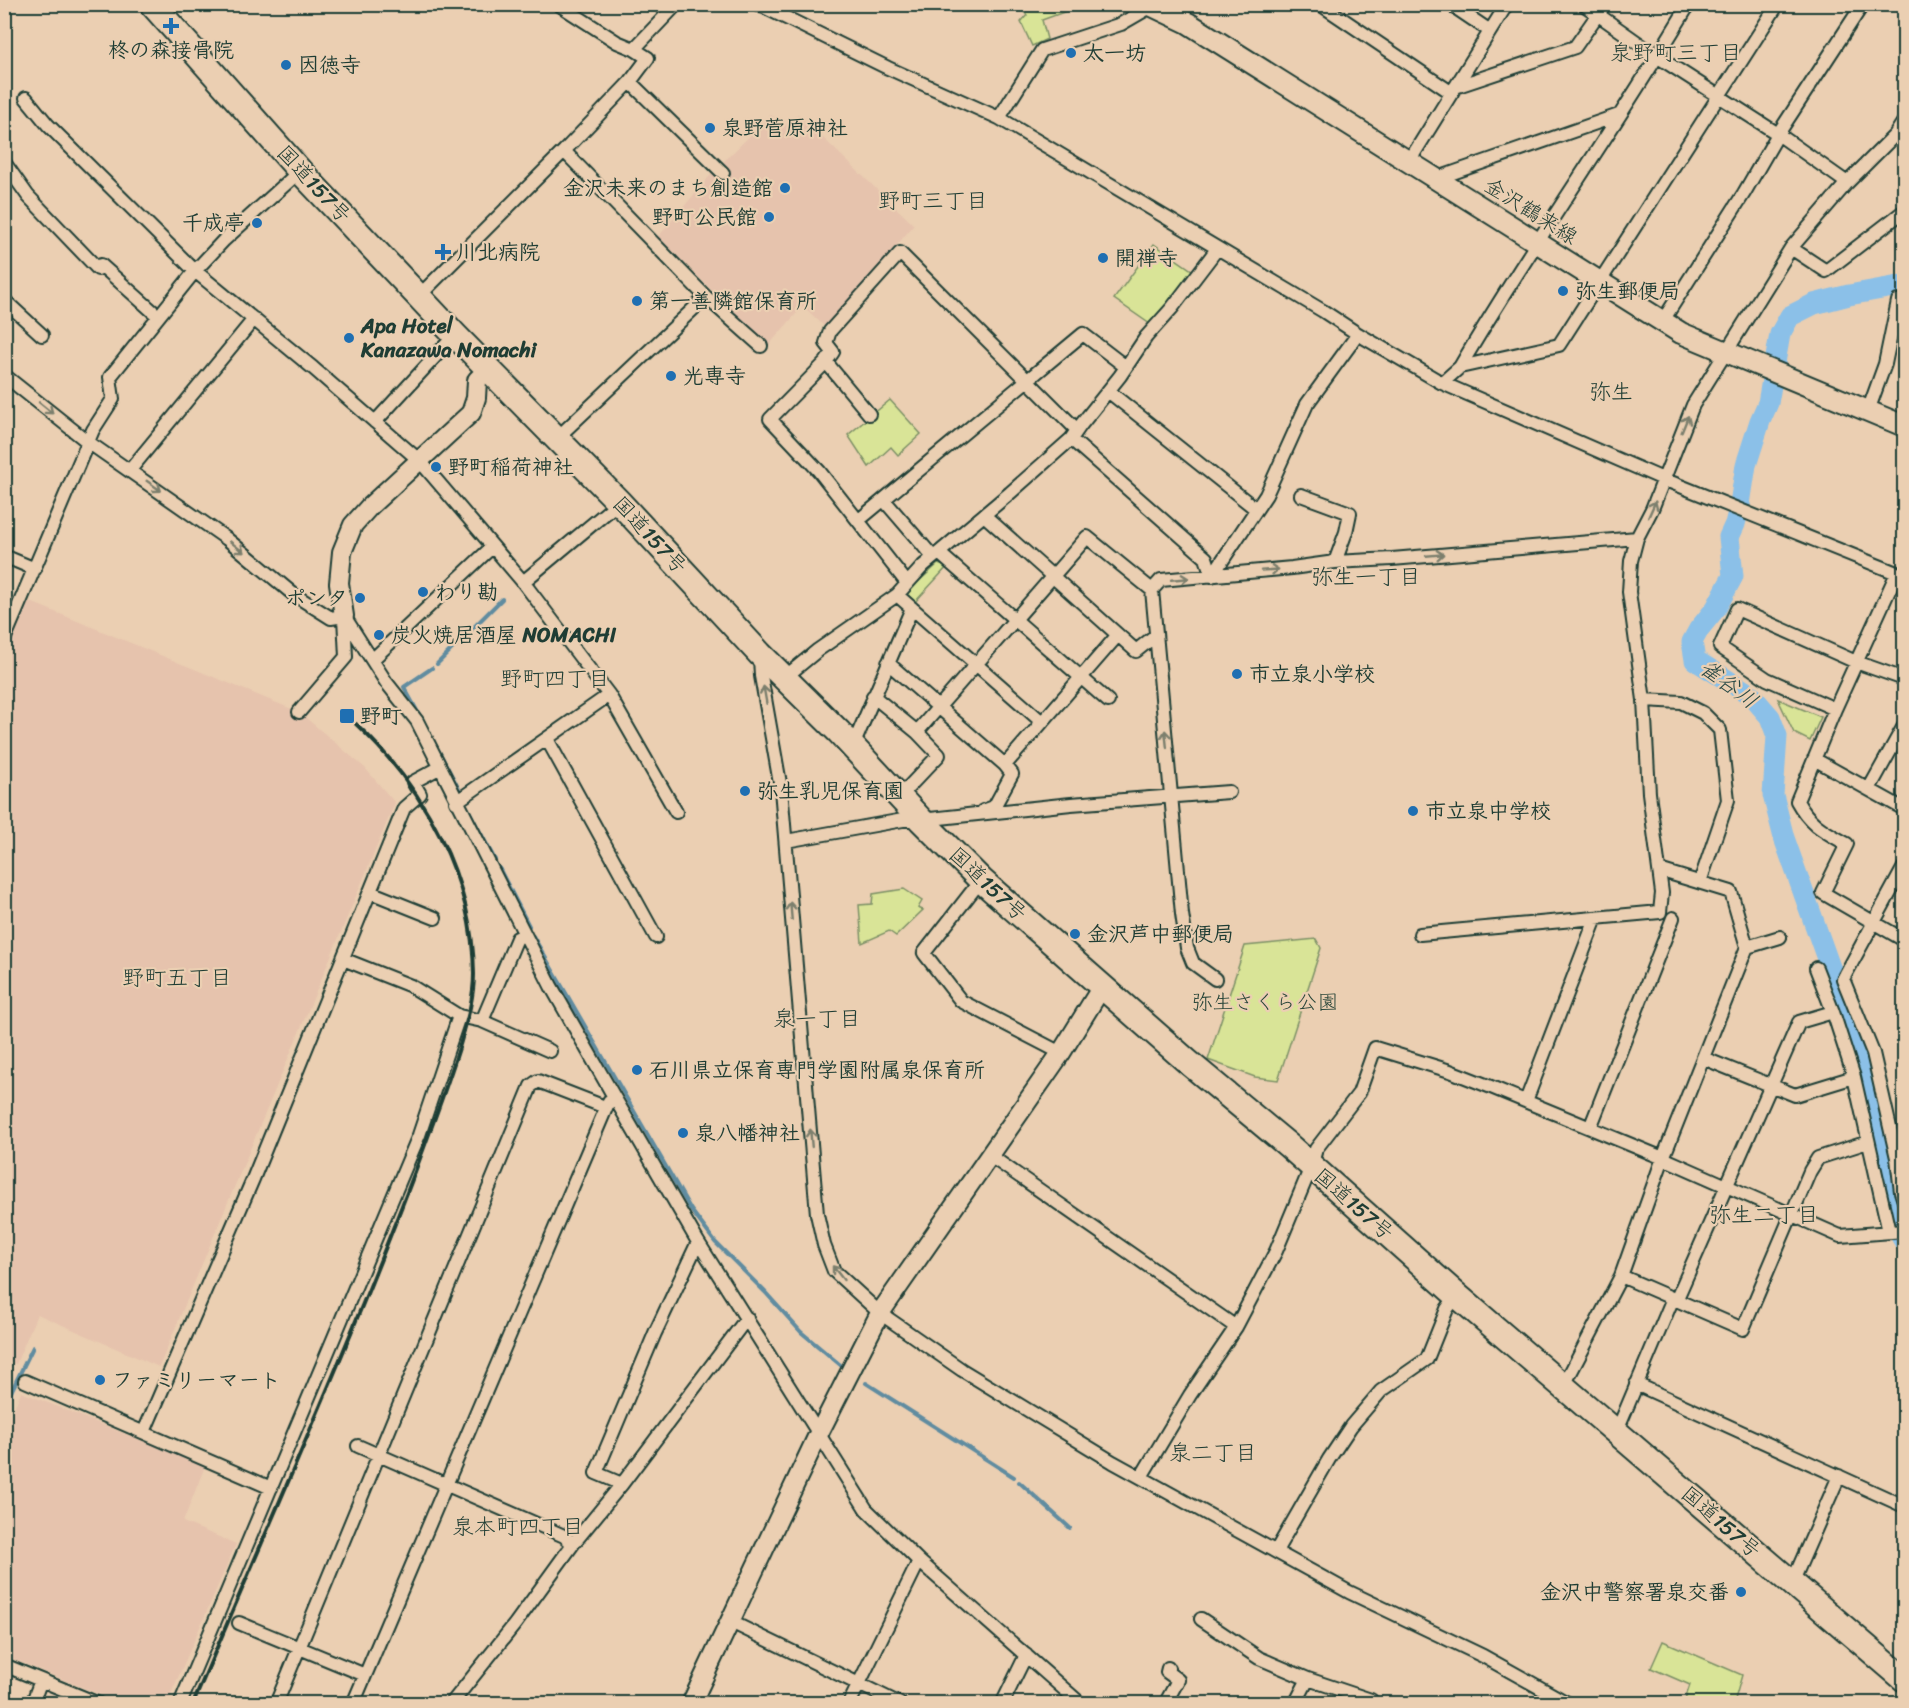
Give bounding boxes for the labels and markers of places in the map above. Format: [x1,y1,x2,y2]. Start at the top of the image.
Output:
marker: 柊の森接骨院 [162,17,180,35]
place label: 柊の森接骨院 [108,31,234,69]
place label: 太一坊 [1083,34,1146,72]
place label: 因徳寺 [298,46,361,84]
marker: 太一坊 [1064,46,1078,60]
marker: 因徳寺 [279,58,293,72]
place label: 泉野菅原神社 [722,109,848,147]
marker: 泉野菅原神社 [703,121,717,135]
place label: 金沢未来のまち創造館 [563,169,773,207]
marker: 金沢未来のまち創造館 [778,181,792,195]
place label: 野町公民館 [652,198,757,236]
place label: 千成亭 [182,204,245,242]
marker: 野町公民館 [762,210,776,224]
marker: 千成亭 [250,216,264,230]
place label: 川北病院 [456,233,540,271]
place label: 開禅寺 [1115,239,1178,277]
marker: 川北病院 [434,243,452,261]
marker: 開禅寺 [1096,251,1110,265]
place label: 弥生郵便局 [1575,272,1680,310]
place label: 第一善隣館保育所 [649,282,817,320]
marker: 弥生郵便局 [1556,284,1570,298]
marker: 第一善隣館保育所 [630,294,644,308]
place label: Apa Hotel Kanazawa Nomachi [360,307,538,369]
marker: Apa Hotel Kanazawa Nomachi [342,331,356,345]
place label: 光専寺 [683,357,746,395]
marker: 光専寺 [664,369,678,383]
place label: 野町稲荷神社 [448,448,574,486]
marker: 野町稲荷神社 [429,460,443,474]
place label: わり勘 [435,573,498,611]
place label: ポンタ [285,579,348,617]
marker: わり勘 [416,585,430,599]
marker: ポンタ [353,591,367,605]
place label: 炭火焼居酒屋 NOMACHI [391,616,617,654]
marker: 炭火焼居酒屋 NOMACHI [372,628,386,642]
place label: 市立泉小学校 [1249,655,1375,693]
marker: 市立泉小学校 [1230,667,1244,681]
place label: 野町 [360,697,402,735]
marker: 野町 [338,707,356,725]
place label: 弥生乳児保育園 [757,772,904,810]
marker: 弥生乳児保育園 [738,784,752,798]
place label: 市立泉中学校 [1425,792,1551,830]
marker: 市立泉中学校 [1406,804,1420,818]
place label: 金沢芦中郵便局 [1087,915,1234,953]
marker: 金沢芦中郵便局 [1068,927,1082,941]
place label: 石川県立保育専門学園附属泉保育所 [649,1051,985,1089]
marker: 石川県立保育専門学園附属泉保育所 [630,1063,644,1077]
place label: 泉八幡神社 [695,1114,800,1152]
marker: 泉八幡神社 [676,1126,690,1140]
place label: ファミリーマート [112,1361,281,1399]
marker: ファミリーマート [93,1373,107,1387]
place label: 金沢中警察署泉交番 [1540,1573,1729,1611]
marker: 金沢中警察署泉交番 [1734,1585,1748,1599]

